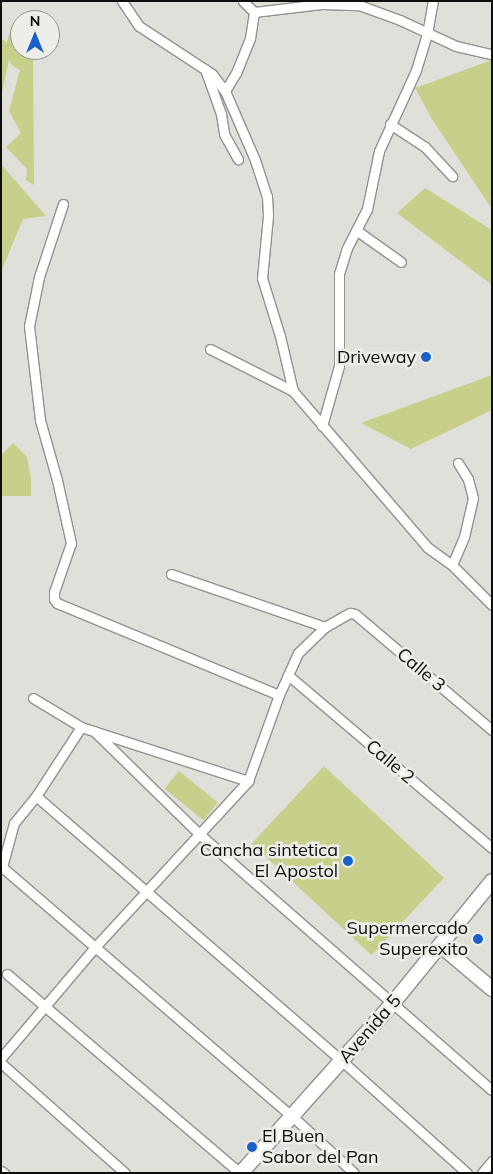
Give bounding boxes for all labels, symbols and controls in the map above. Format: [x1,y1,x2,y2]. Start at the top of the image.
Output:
north arrow [10,10,60,60]
text: N [30,12,40,30]
place label: Driveway [337,346,416,368]
marker: Driveway [420,351,432,363]
street label: Calle 3 [392,644,450,696]
street label: Calle 2 [361,736,419,788]
place label: Cancha sintetica El Apostol [200,840,338,882]
marker: Cancha sintetica El Apostol [342,855,354,867]
place label: Supermercado Superexito [347,918,468,961]
marker: Supermercado Superexito [472,933,484,945]
street label: Avenida 5 [334,990,406,1068]
place label: El Buen Sabor del Pan [262,1126,379,1168]
marker: El Buen Sabor del Pan [246,1141,258,1153]

